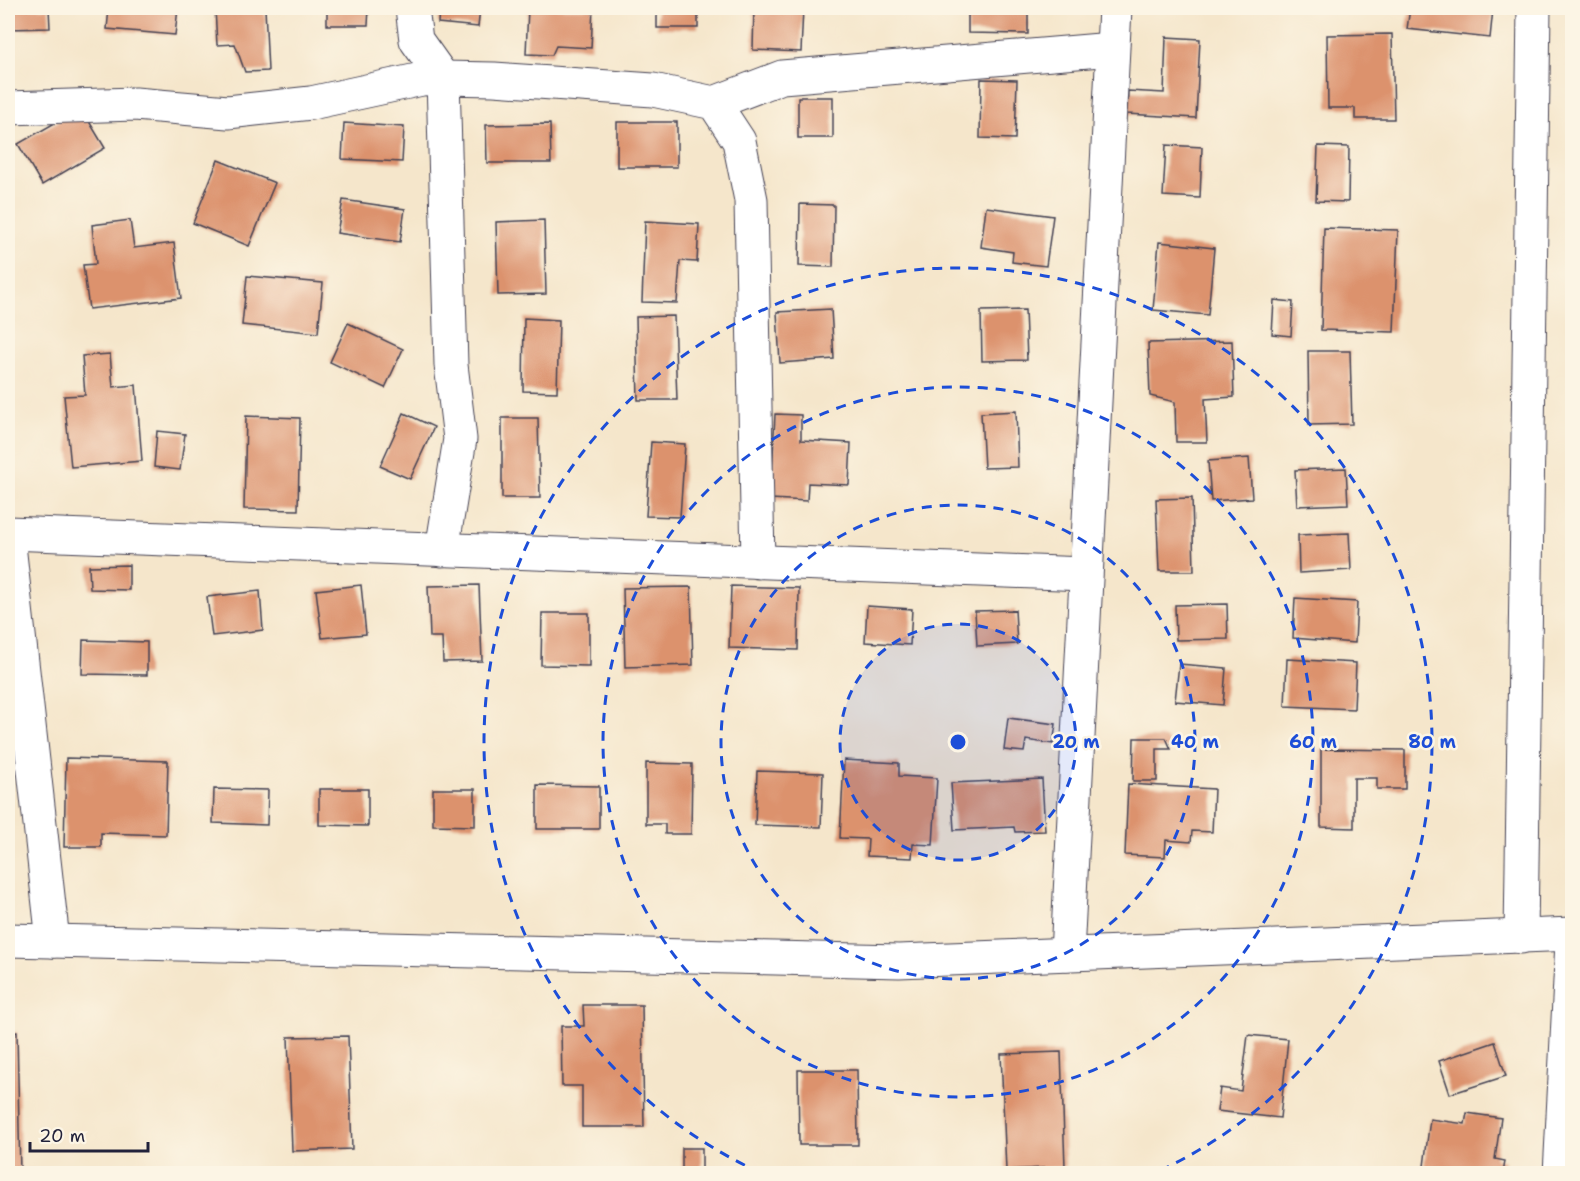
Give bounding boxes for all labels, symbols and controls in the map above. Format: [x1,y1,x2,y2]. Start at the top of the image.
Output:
text: 20 m [1052,730,1100,754]
text: 40 m [1171,730,1219,754]
text: 60 m [1289,730,1337,754]
text: 80 m [1408,730,1456,754]
centre of rings [948,732,968,752]
scale bar [30,1115,148,1153]
text: 20 m [39,1124,85,1148]

